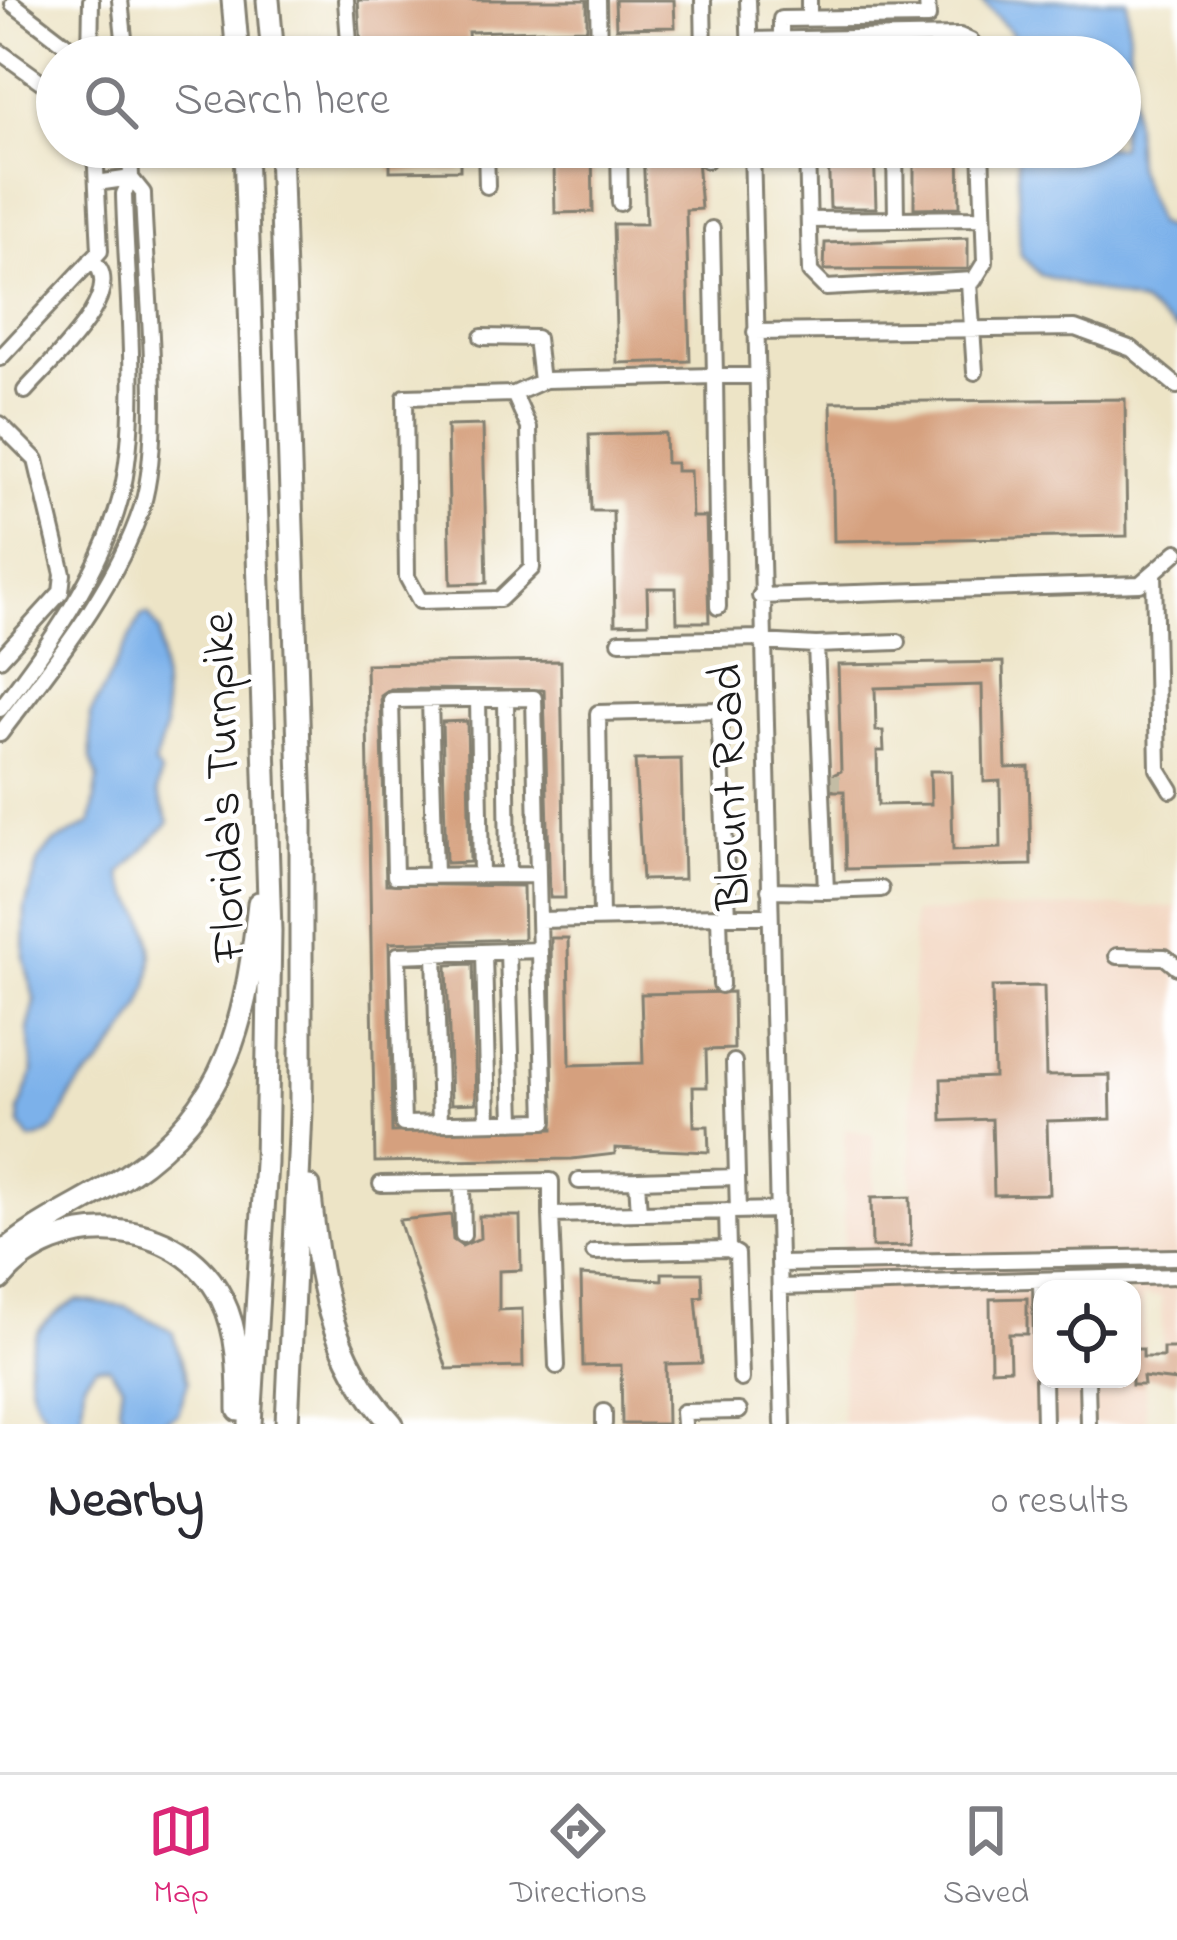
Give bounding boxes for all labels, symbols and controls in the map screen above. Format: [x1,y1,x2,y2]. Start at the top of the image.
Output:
search box [36,36,1141,168]
icon: search [78,69,144,135]
text: Search here [174,69,390,135]
street label: Florida's Turnpike [185,610,267,964]
street label: Blount Road [693,663,771,912]
map controls [1033,1280,1141,1388]
button: locate [1033,1280,1141,1388]
text: Nearby [48,1465,204,1540]
text: 0 results [991,1474,1129,1531]
tab: Map [148,1798,214,1918]
tab: Directions [510,1798,647,1918]
tab: Saved [943,1798,1029,1918]

